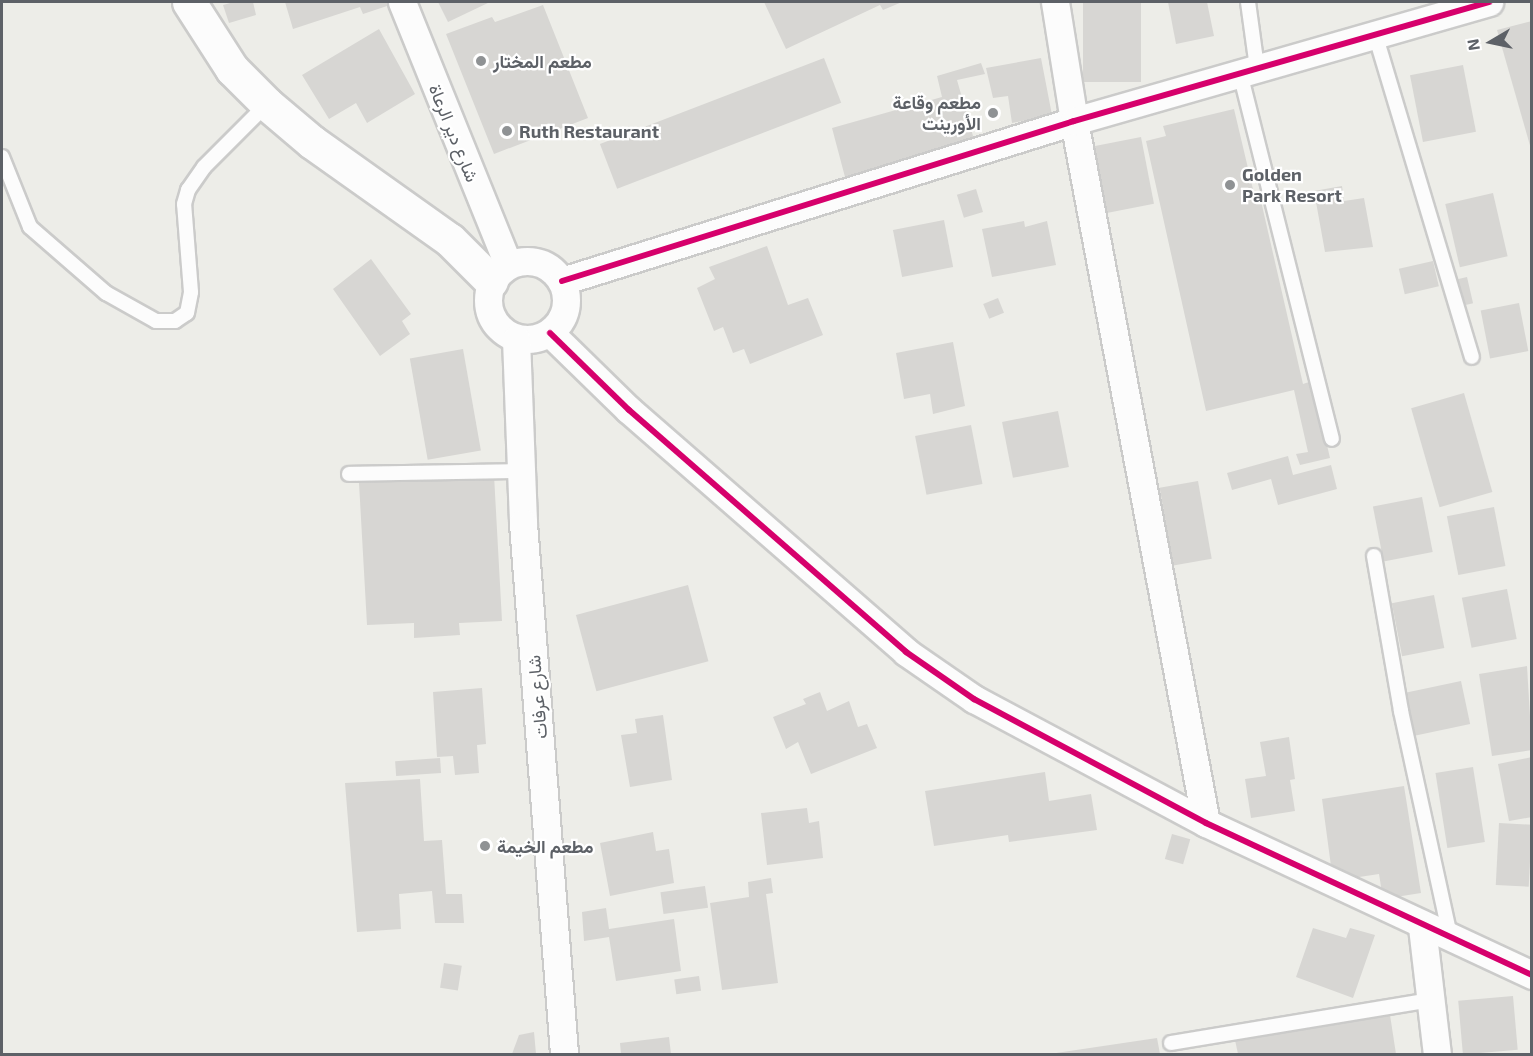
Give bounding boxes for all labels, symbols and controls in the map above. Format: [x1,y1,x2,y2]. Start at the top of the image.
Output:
north arrow [1461,12,1521,72]
text: N [1462,38,1483,52]
place label: مطعم المختار [493,50,592,72]
marker: مطعم المختار [474,54,488,68]
street label: شارع دير الرعاة [425,81,483,185]
place label: مطعم وقاعة الأورينت [892,92,981,134]
marker: مطعم وقاعة الأورينت [986,106,1000,120]
place label: Ruth Restaurant [519,120,659,142]
marker: Ruth Restaurant [500,124,514,138]
place label: Golden Park Resort [1242,164,1342,207]
marker: Golden Park Resort [1223,178,1237,192]
street label: شارع عرفات [523,654,551,740]
place label: مطعم الخيمة [497,835,593,857]
marker: مطعم الخيمة [478,839,492,853]

